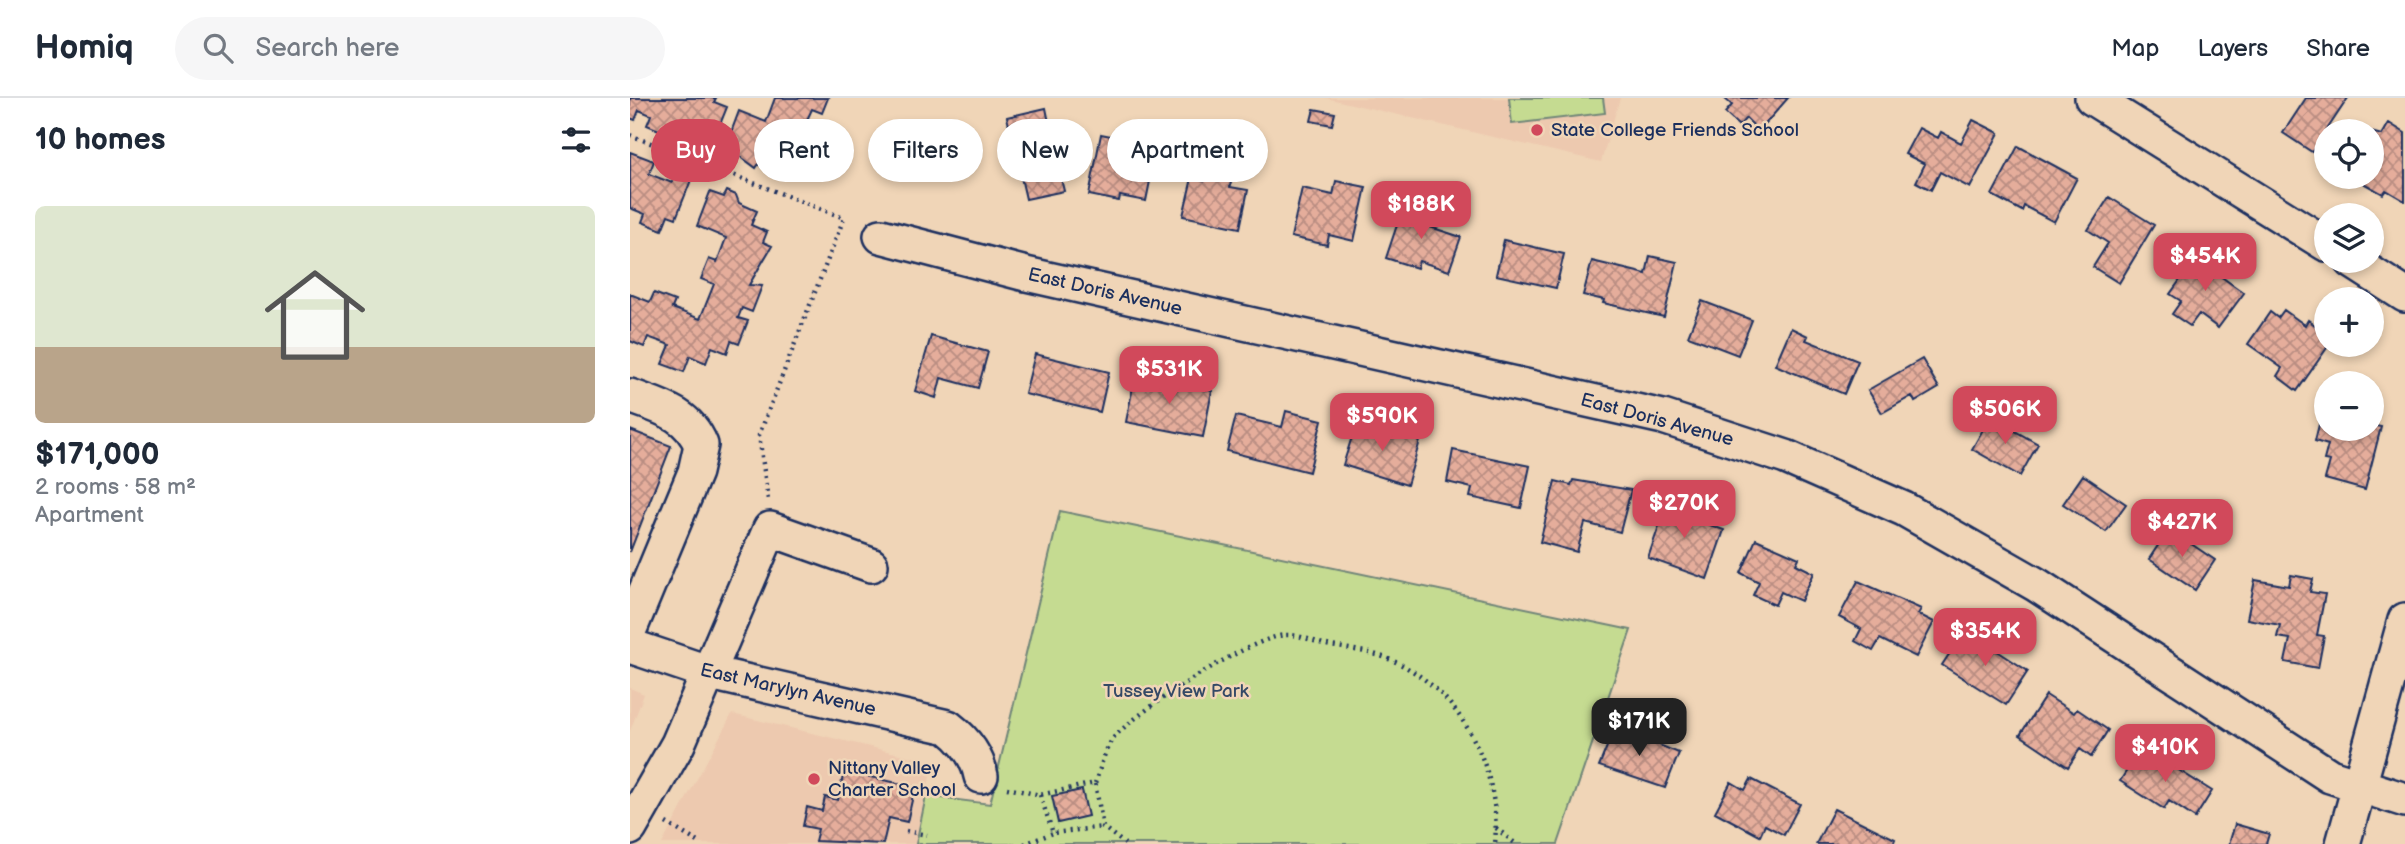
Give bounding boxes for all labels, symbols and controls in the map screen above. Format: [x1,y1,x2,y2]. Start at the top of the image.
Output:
search box [175,17,665,80]
text: Homiq [35,28,133,68]
icon: search [199,29,237,67]
text: Search here [255,33,400,64]
text: Map [2111,34,2159,63]
text: Layers [2197,34,2268,63]
text: Share [2306,34,2370,63]
chip: Buy [651,119,740,182]
chip: Rent [754,119,854,182]
chip: Filters [868,119,983,182]
chip: New [997,119,1093,182]
chip: Apartment [1107,119,1268,182]
place label: State College Friends School [1551,119,1799,142]
map controls [2314,119,2384,441]
button: locate [2314,119,2384,189]
icon: filters [557,121,595,159]
text: 10 homes [35,122,166,158]
marker: State College Friends School [1529,122,1545,138]
pin: $188K [1372,181,1470,241]
text: $188K [1387,190,1455,218]
button: layers [2314,203,2384,273]
pin: $454K [2156,234,2254,293]
text: $454K [2169,242,2241,270]
icon: home [252,252,378,378]
street label: East Doris Avenue [1026,263,1184,321]
button: + [2314,287,2384,357]
pin: $531K [1120,346,1218,406]
text: $531K [1135,355,1203,383]
button: − [2314,371,2384,441]
pin: $506K [1956,386,2054,446]
street label: East Doris Avenue [1578,388,1736,452]
pin: $590K [1333,394,1431,453]
text: $506K [1969,395,2041,423]
text: $590K [1346,402,1418,430]
text: $171,000 [35,437,159,473]
text: 2 rooms · 58 m² [35,473,196,501]
pin: $270K [1635,480,1733,540]
text: $270K [1648,489,1720,517]
pin: $427K [2133,500,2231,559]
text: Apartment [35,501,144,529]
text: $427K [2147,508,2217,536]
pin: $354K [1936,608,2034,668]
text: $354K [1949,617,2021,645]
street label: East Marylyn Avenue [698,659,878,721]
park label: Tussey View Park [1103,680,1250,703]
pin: $171K [1590,698,1688,758]
text: $171K [1608,707,1670,735]
pin: $410K [2116,724,2214,784]
text: $410K [2131,733,2199,761]
place label: Nittany Valley Charter School [828,757,956,802]
marker: Nittany Valley Charter School [806,771,822,787]

